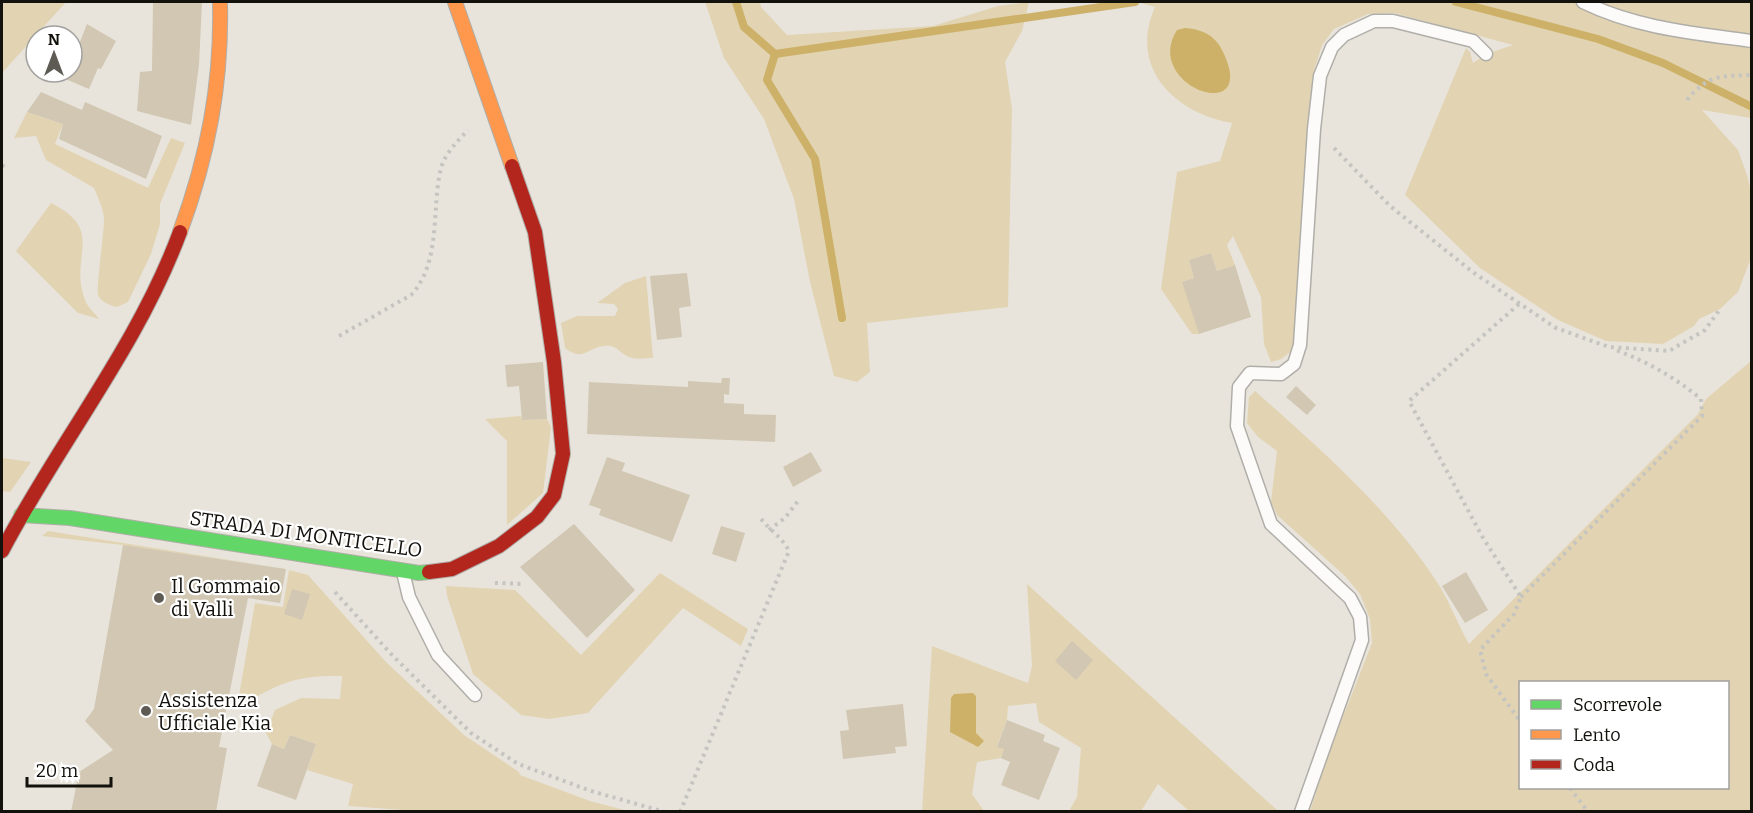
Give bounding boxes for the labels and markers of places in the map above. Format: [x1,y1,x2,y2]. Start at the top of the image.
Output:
place label: Il Gommaio di Valli [171,574,281,621]
marker: Il Gommaio di Valli [152,591,166,605]
place label: Assistenza Ufficiale Kia [158,688,271,735]
marker: Assistenza Ufficiale Kia [139,704,153,718]

